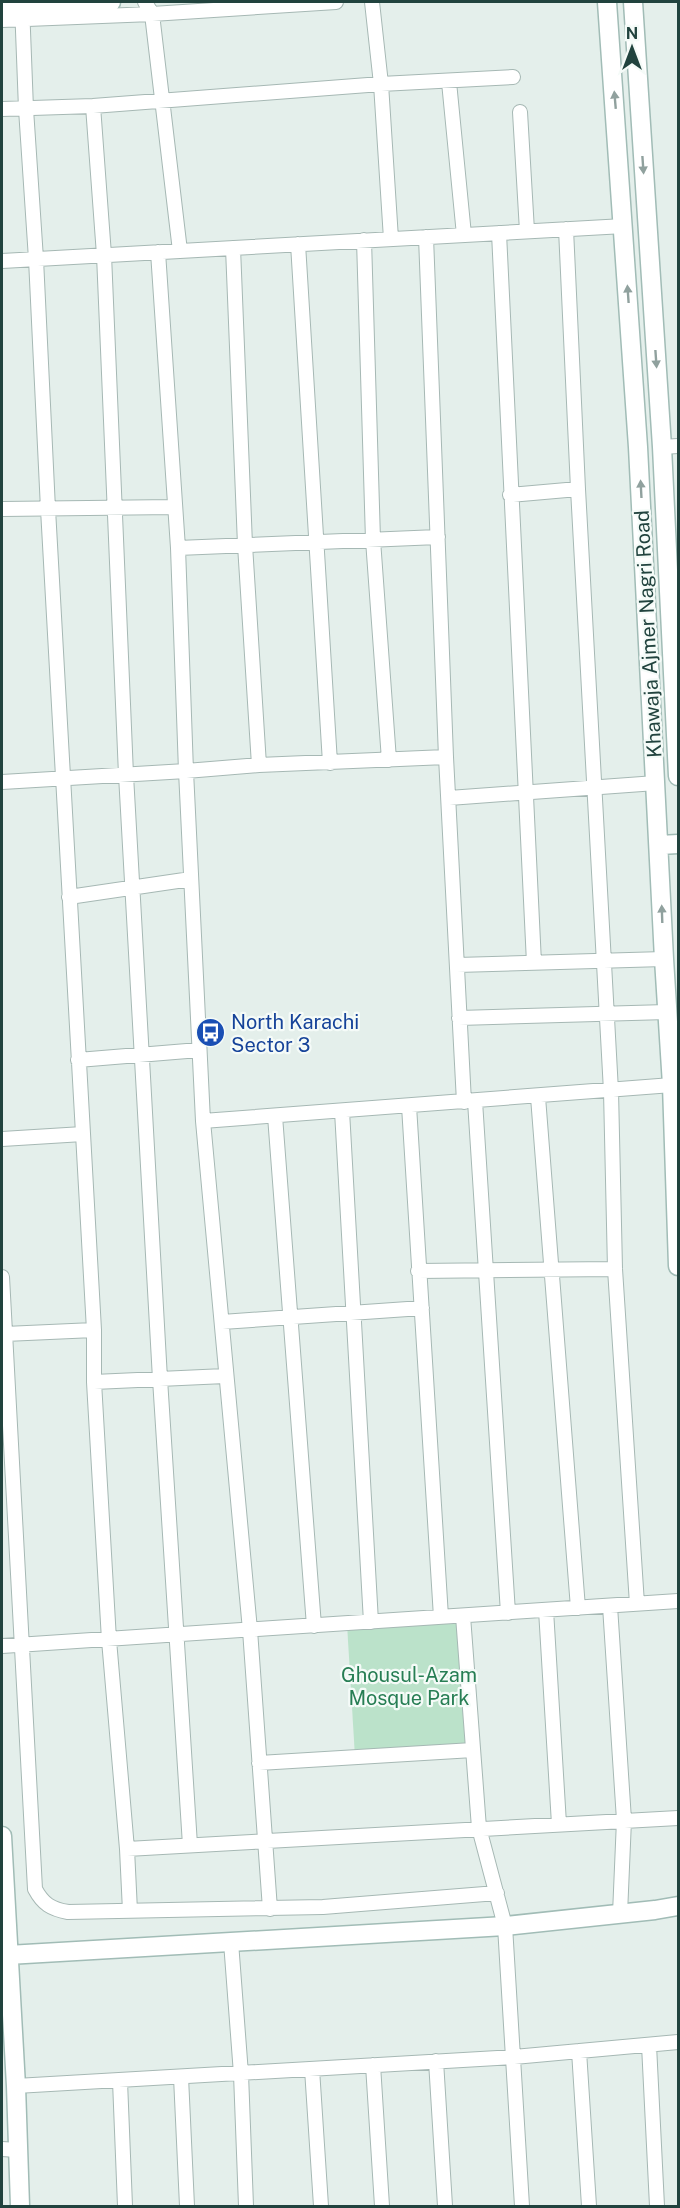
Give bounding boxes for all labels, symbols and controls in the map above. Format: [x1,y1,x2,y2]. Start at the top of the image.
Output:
north arrow [602,18,662,78]
text: N [626,24,638,43]
one-way arrow [610,90,620,109]
one-way arrow [638,155,648,174]
one-way arrow [624,285,633,304]
one-way arrow [651,350,661,369]
one-way arrow [636,479,645,498]
street label: Khawaja Ajmer Nagri Road [630,510,666,758]
one-way arrow [658,905,667,924]
place label: North Karachi Sector 3 [231,1010,359,1057]
bus stop icon: North Karachi Sector 3 [194,1017,226,1049]
park label: Ghousul-Azam Mosque Park [341,1663,477,1710]

